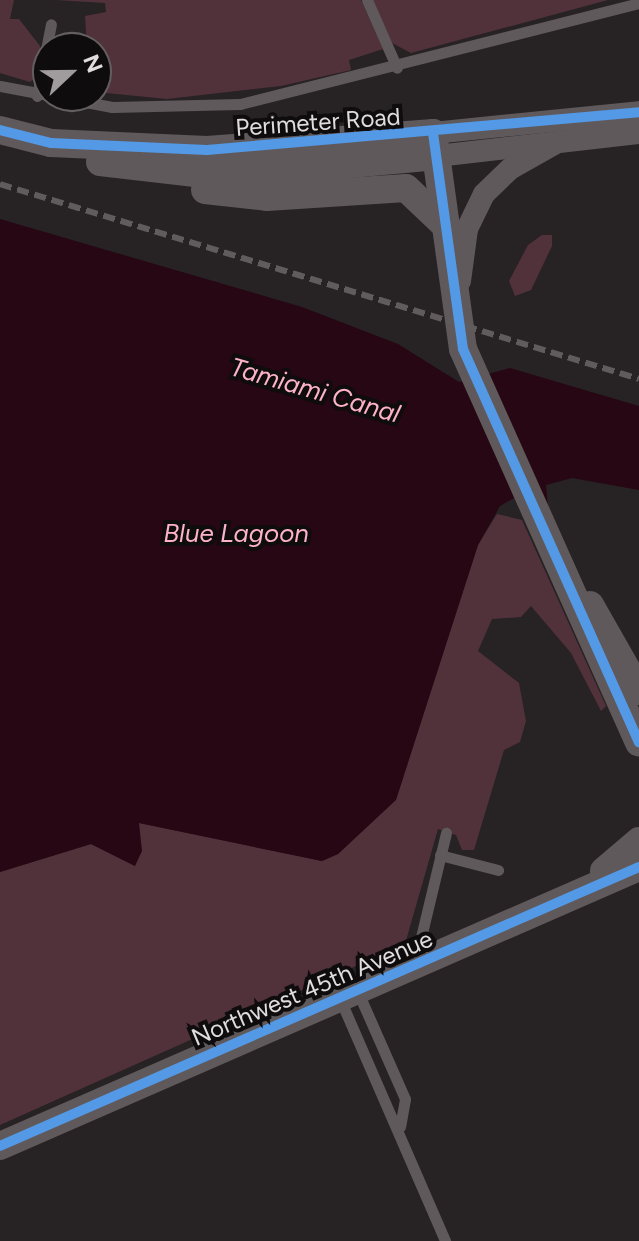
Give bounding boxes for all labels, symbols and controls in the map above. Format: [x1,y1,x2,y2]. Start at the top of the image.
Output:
north arrow [32,32,112,112]
text: N [77,51,109,77]
street label: Perimeter Road [235,102,401,142]
water label: Tamiami Canal [226,352,404,430]
water label: Blue Lagoon [163,518,309,550]
street label: Northwest 45th Avenue [187,924,437,1052]

